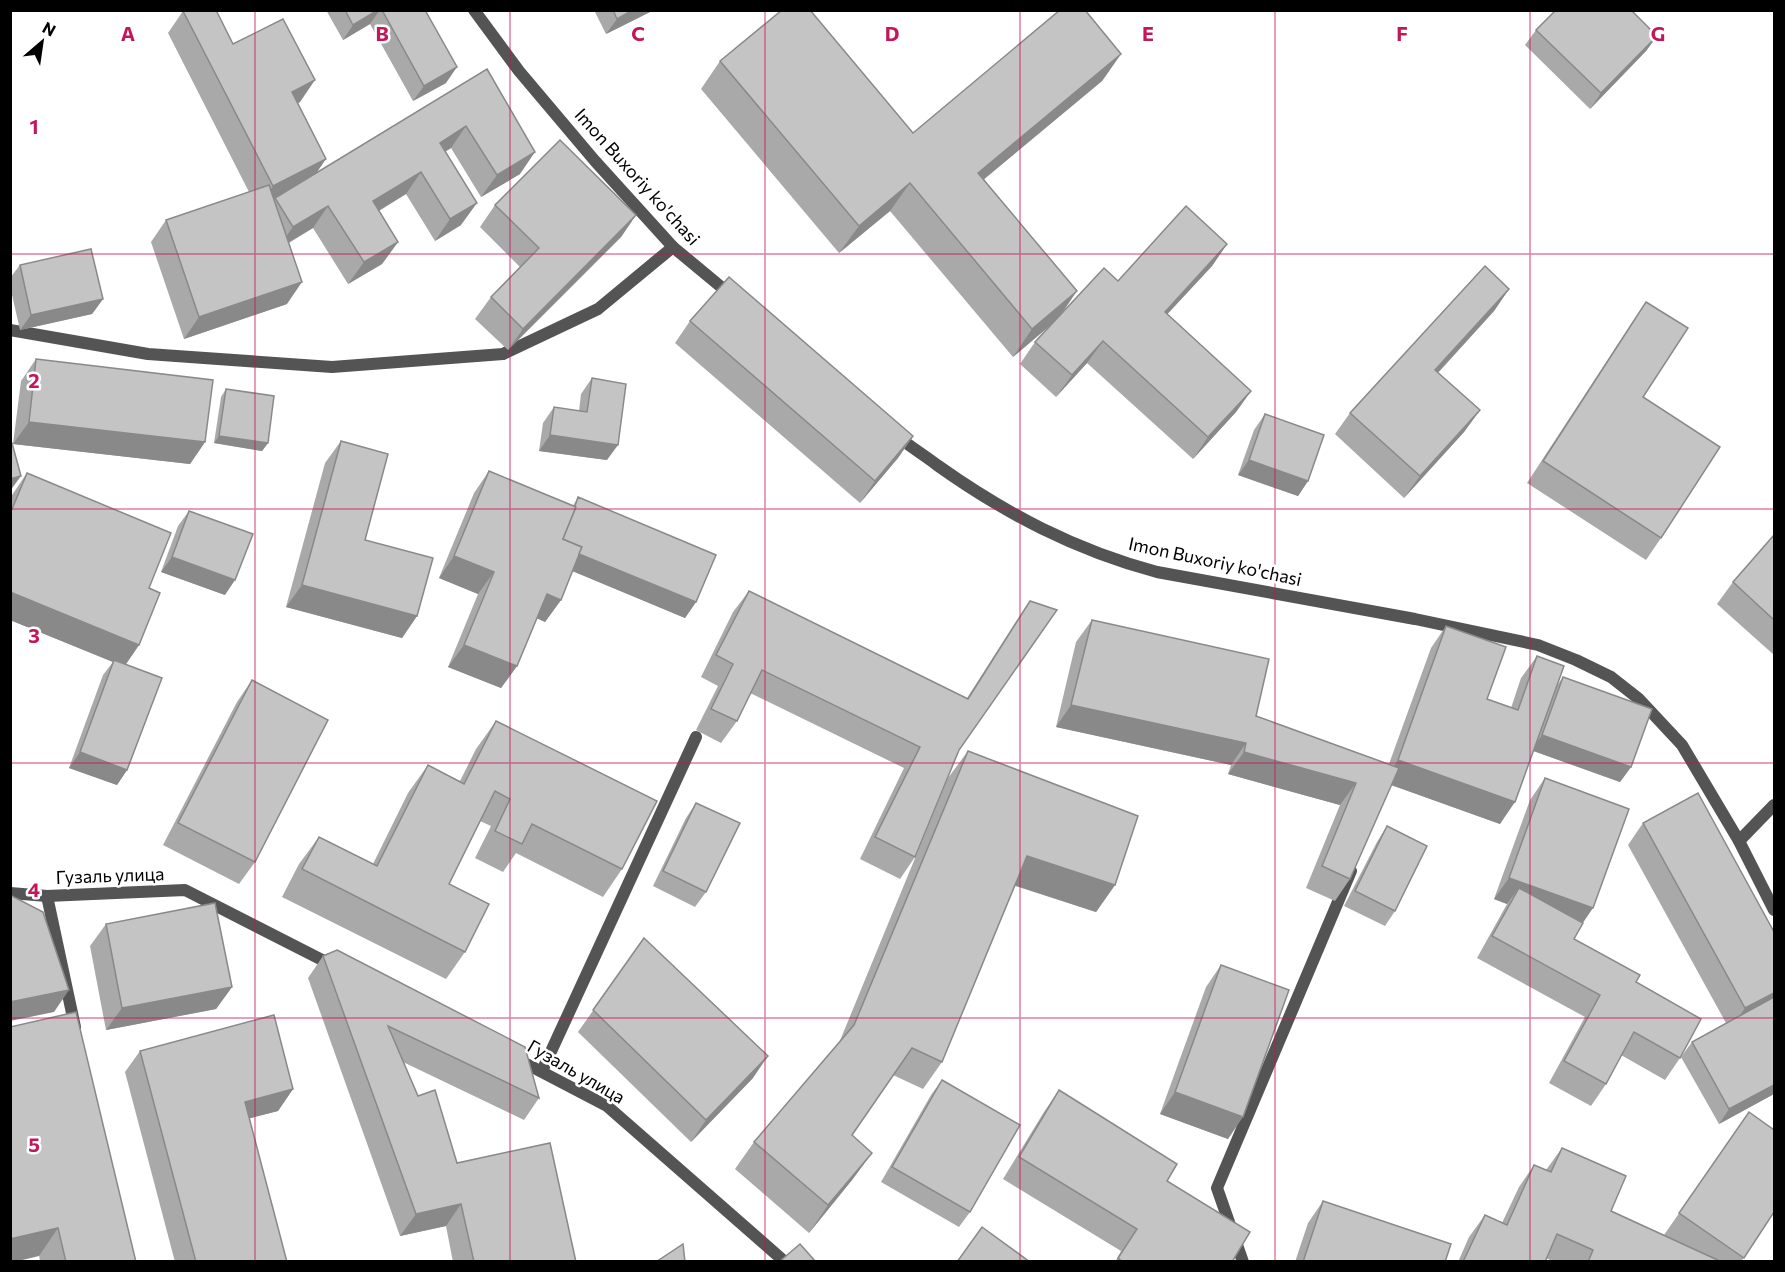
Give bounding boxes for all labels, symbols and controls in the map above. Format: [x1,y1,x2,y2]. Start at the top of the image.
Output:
north arrow [12,12,72,72]
text: N [40,17,59,40]
text: A [121,21,135,45]
text: B [375,21,389,45]
text: C [631,21,645,45]
text: D [885,21,899,45]
text: E [1142,21,1154,45]
text: F [1396,21,1408,45]
text: G [1651,21,1665,45]
street label: Imon Buxoriy ko'chasi [570,103,705,249]
text: 1 [29,114,39,138]
text: 2 [28,368,40,392]
street label: Imon Buxoriy ko'chasi [1127,532,1304,590]
text: 3 [28,623,40,647]
street label: Гузаль улица [55,862,165,888]
text: 4 [28,877,40,901]
street label: Гузаль улица [524,1034,629,1108]
text: 5 [28,1132,40,1156]

